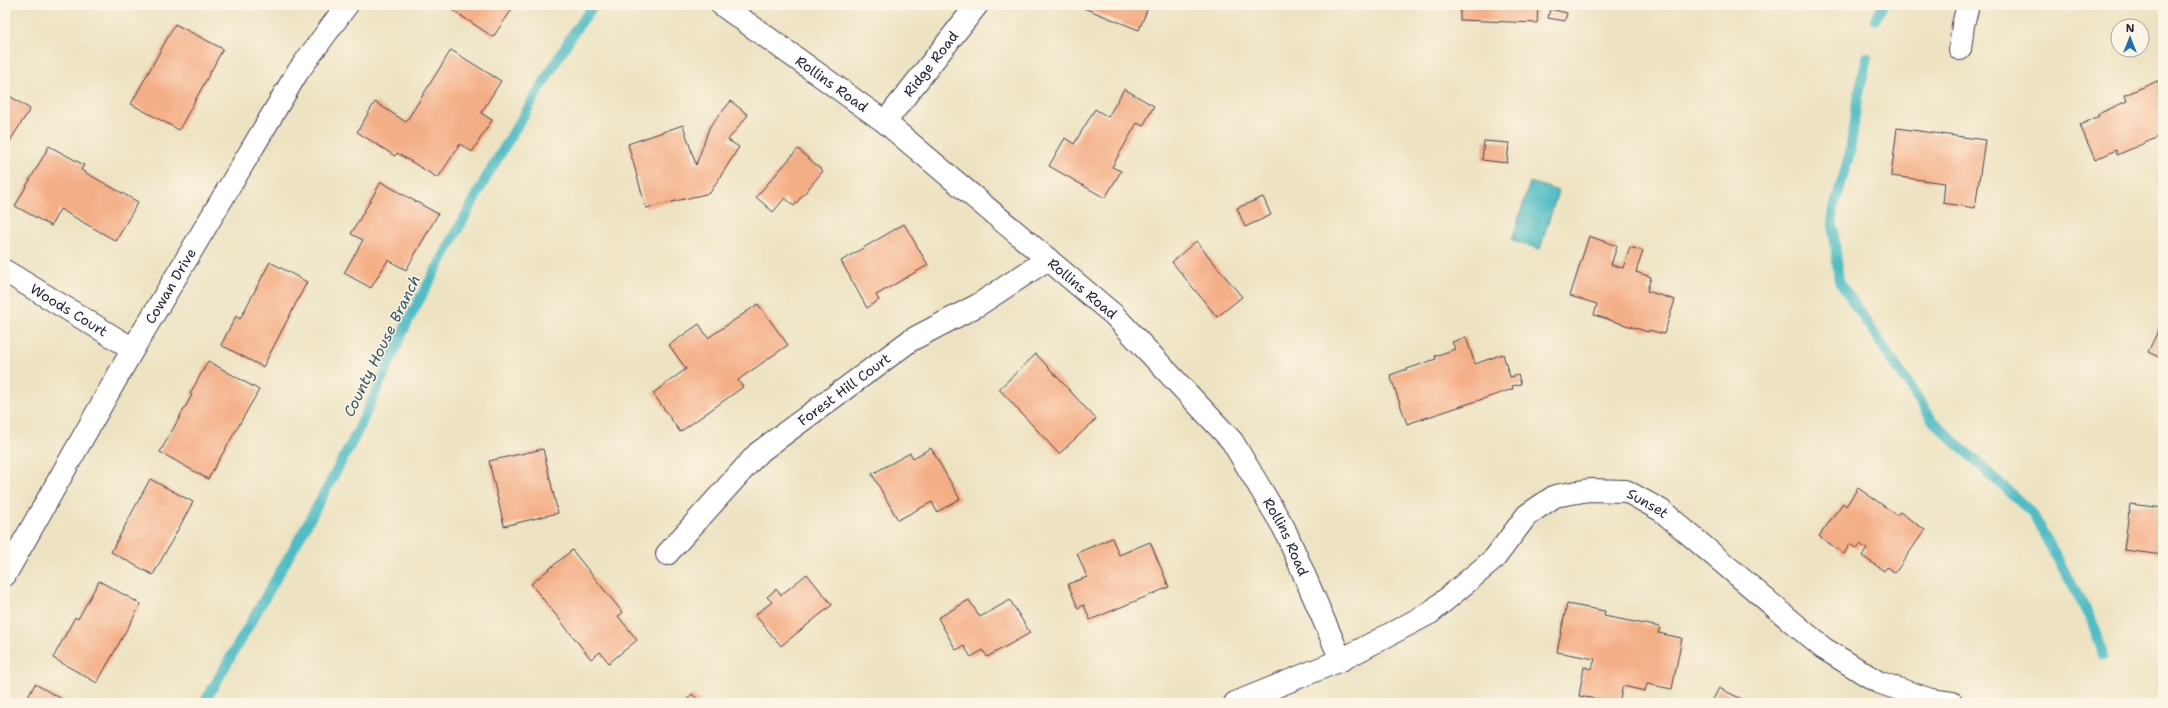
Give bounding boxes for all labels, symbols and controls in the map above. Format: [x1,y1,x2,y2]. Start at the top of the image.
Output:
north arrow [2110,18,2150,58]
text: N [2126,21,2135,36]
street label: Ridge Road [899,27,962,100]
street label: Rollins Road [792,52,872,116]
street label: Cowan Drive [141,245,200,327]
street label: Rollins Road [1044,254,1121,323]
water label: County House Branch [339,272,425,420]
street label: Woods Court [27,280,111,340]
street label: Forest Hill Court [794,349,894,430]
street label: Sunset [1624,484,1672,522]
street label: Rollins Road [1259,494,1313,579]

